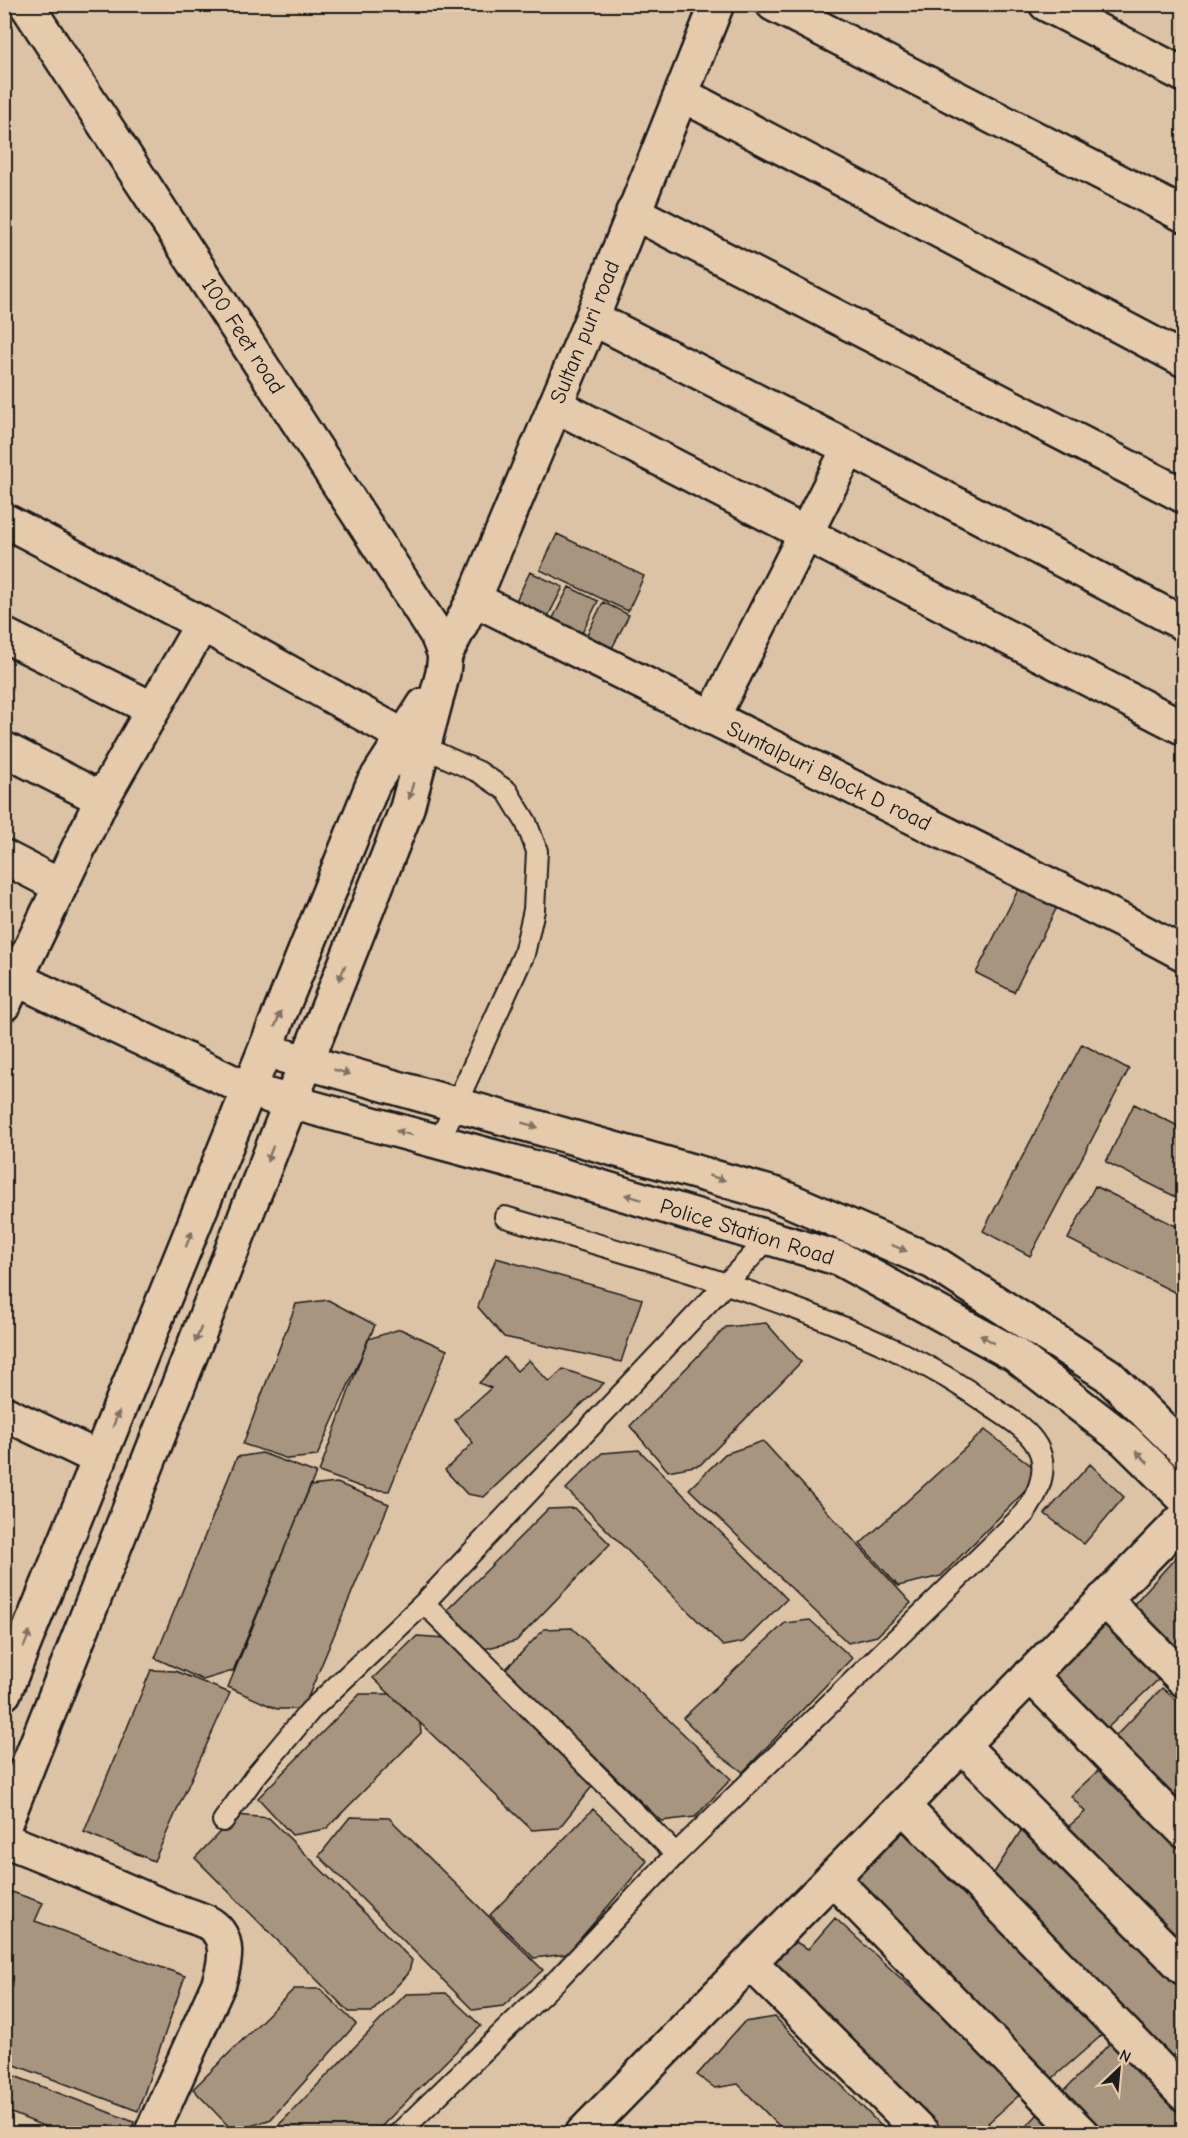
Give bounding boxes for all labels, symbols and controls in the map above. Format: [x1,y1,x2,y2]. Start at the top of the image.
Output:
street label: Sultan puri road [545,257,625,407]
street label: 100 Feet road [196,273,290,399]
street label: Suntalpuri Block D road [723,715,935,837]
one-way arrow [406,781,416,800]
one-way arrow [336,964,346,982]
one-way arrow [274,1010,283,1028]
one-way arrow [333,1068,351,1077]
one-way arrow [521,1121,539,1130]
one-way arrow [395,1128,413,1137]
one-way arrow [265,1145,274,1163]
one-way arrow [708,1174,726,1183]
one-way arrow [624,1192,642,1201]
street label: Police Station Road [657,1193,837,1271]
one-way arrow [184,1229,194,1247]
one-way arrow [890,1244,908,1253]
one-way arrow [193,1327,203,1345]
one-way arrow [978,1334,995,1344]
one-way arrow [111,1410,121,1428]
one-way arrow [1136,1450,1150,1464]
one-way arrow [23,1630,32,1648]
north arrow [1089,2039,1149,2099]
text: N [1117,2046,1134,2067]

